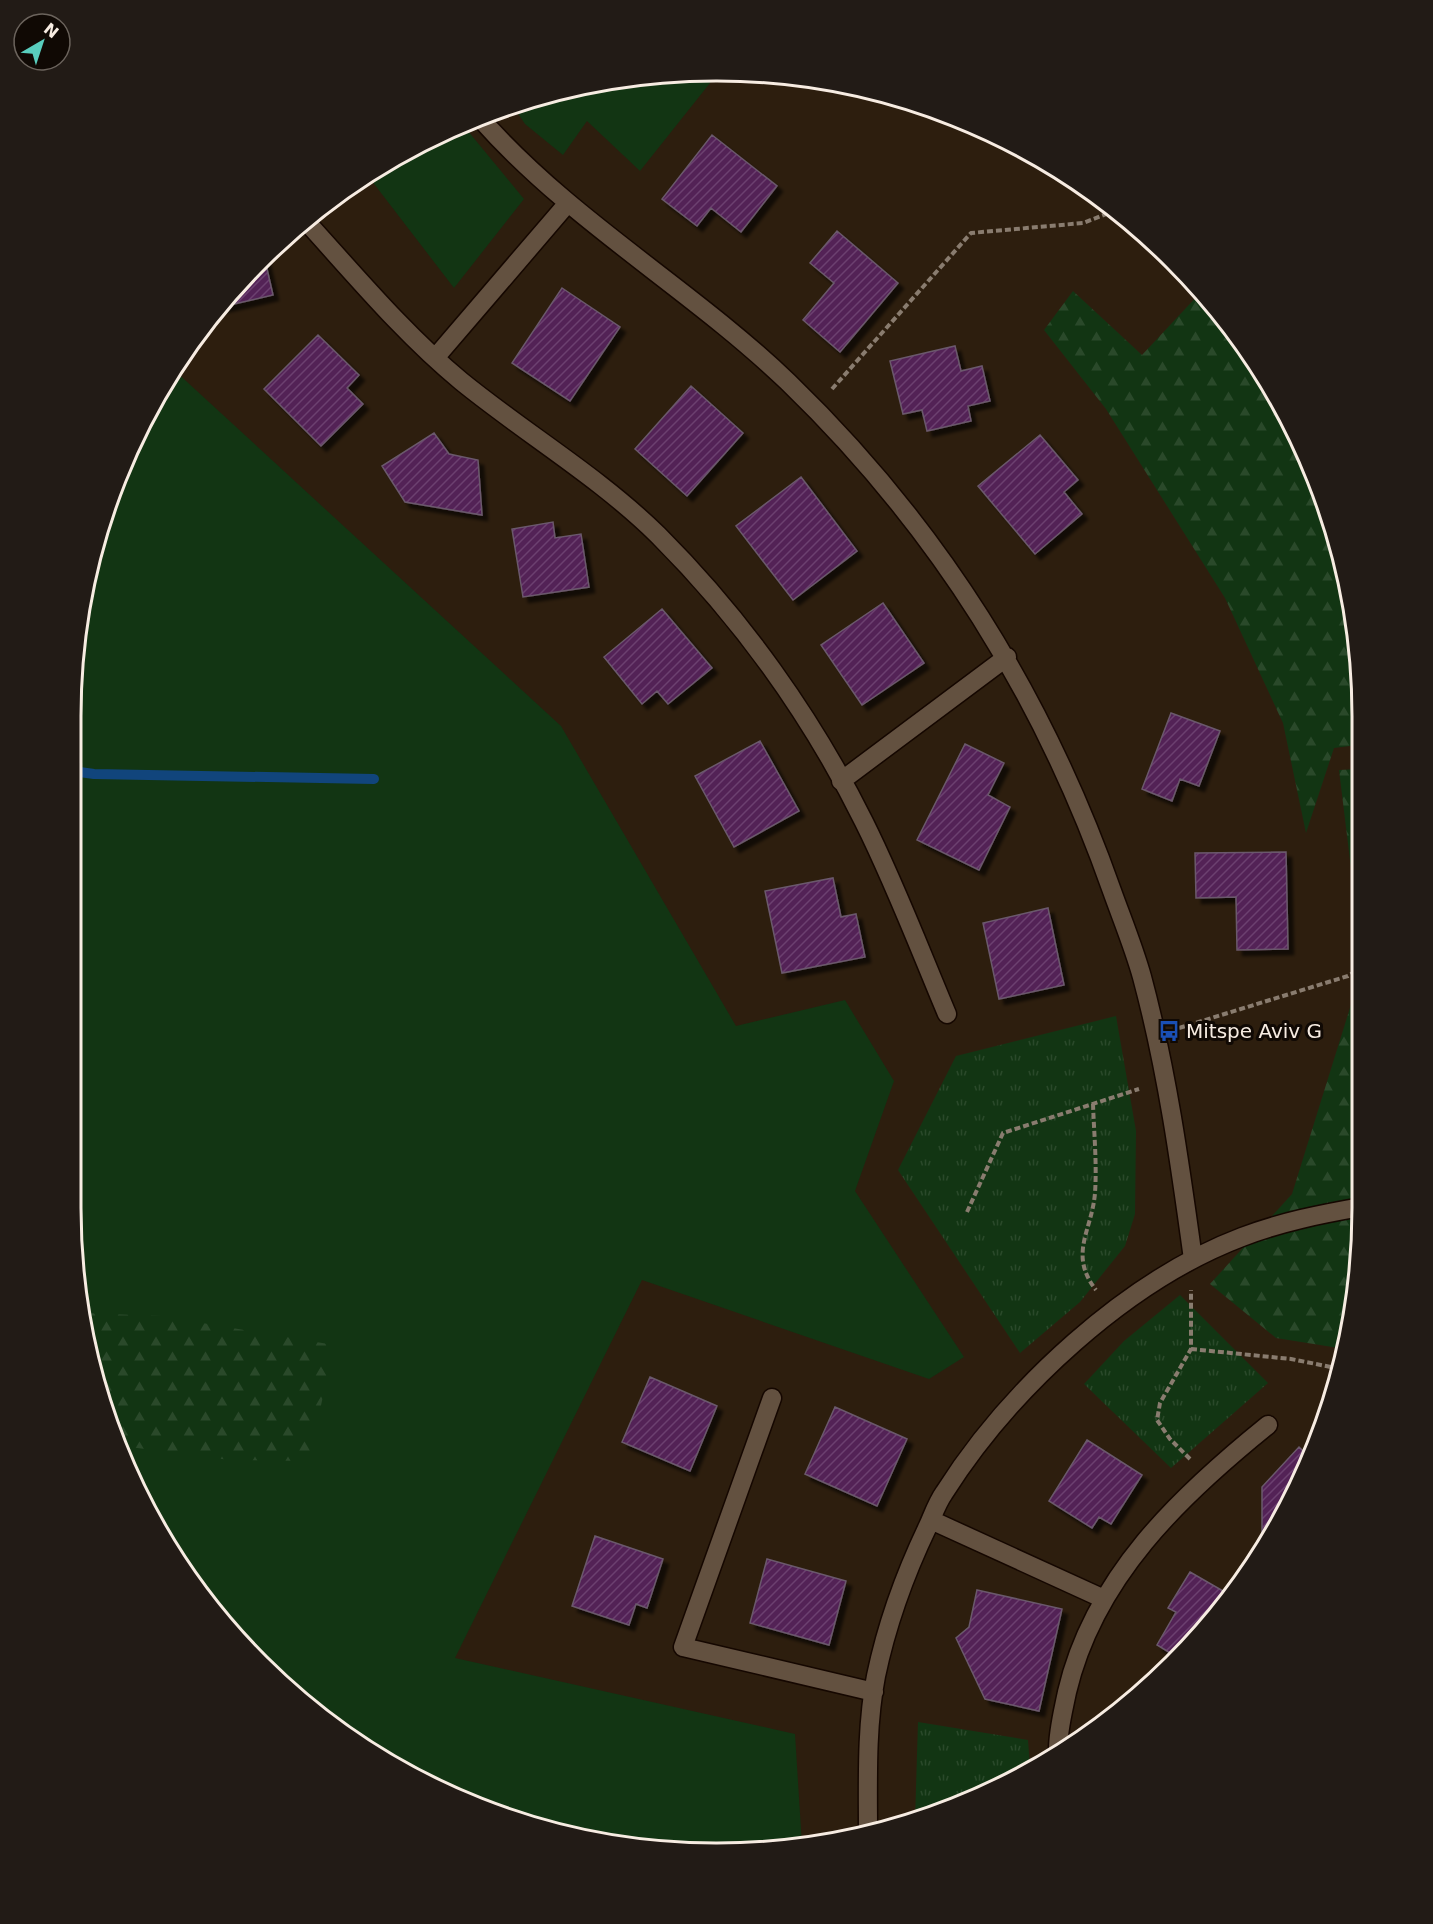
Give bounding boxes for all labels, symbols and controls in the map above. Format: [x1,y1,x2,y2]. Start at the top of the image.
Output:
north arrow [12,12,72,72]
text: N [40,19,62,42]
bus stop icon: Mitspe Aviv G [1157,1019,1181,1043]
place label: Mitspe Aviv G [1186,1019,1322,1043]

